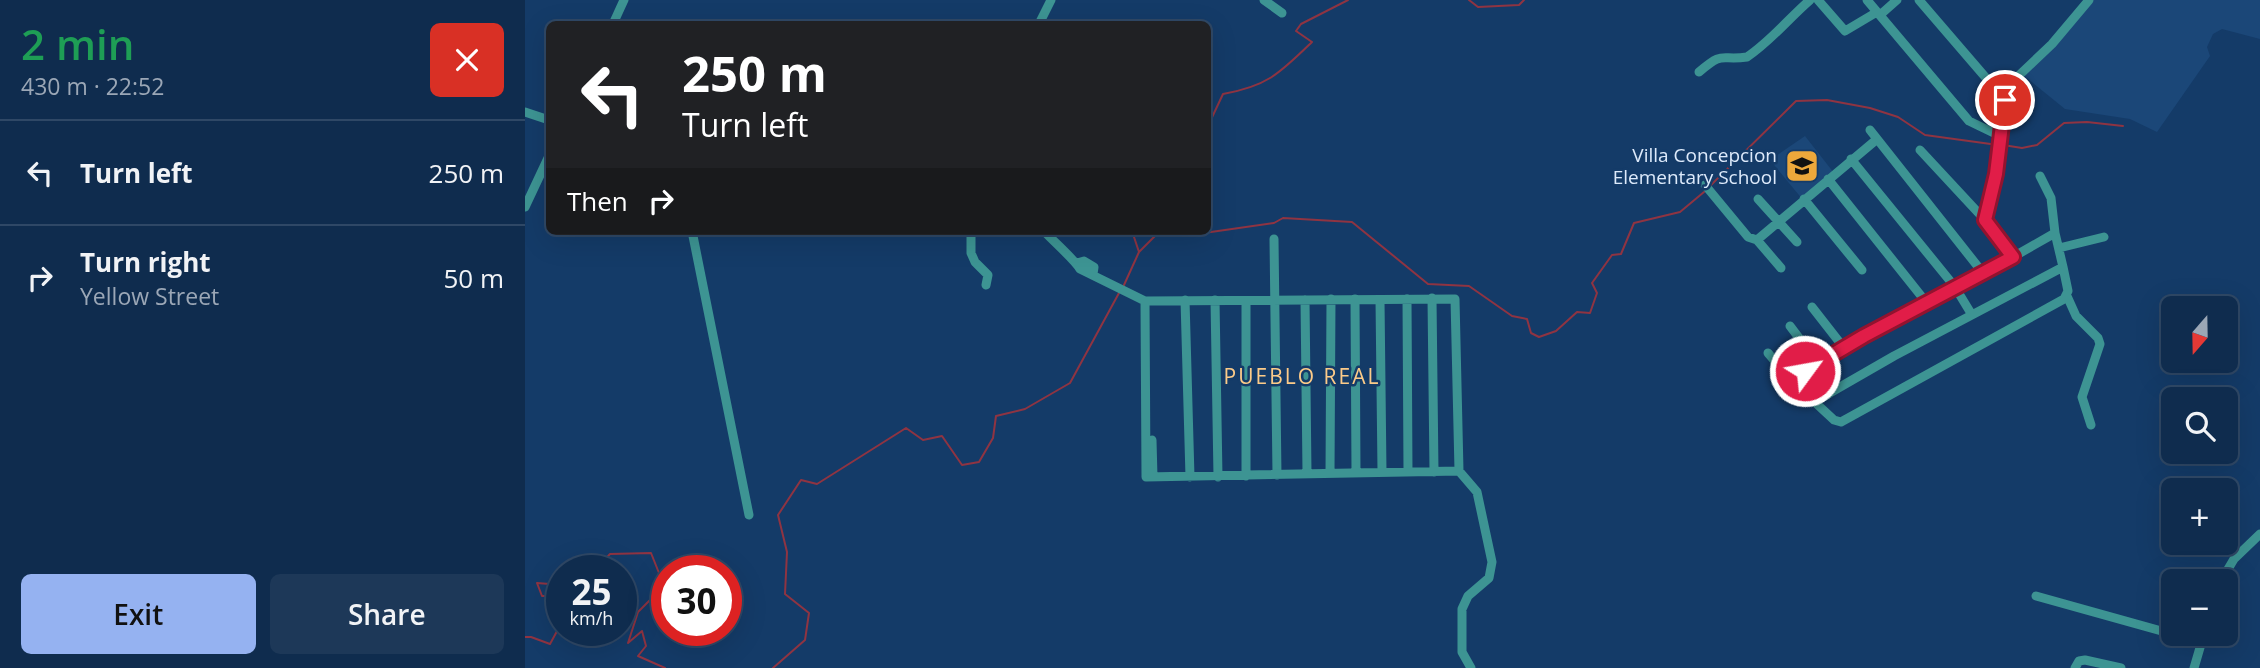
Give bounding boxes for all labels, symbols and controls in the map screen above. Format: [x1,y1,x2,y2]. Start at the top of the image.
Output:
text: 2 min [21,15,134,72]
button: close [430,23,504,97]
text: 250 m [682,40,827,106]
icon: left [567,49,658,140]
text: 430 m · 22:52 [21,70,164,102]
pin [1975,70,2035,130]
icon: arrive [1986,81,2024,119]
text: Turn left [682,103,808,146]
place label: Villa Concepcion Elementary School [1613,142,1777,190]
school or university icon: Villa Concepcion Elementary School [1783,147,1821,185]
icon: left [21,154,59,192]
text: Turn left [80,155,192,191]
text: 250 m [429,155,504,191]
icon: right [642,182,680,220]
text: Then [567,183,628,219]
text: Turn right [80,244,211,280]
icon: right [21,259,59,297]
text: 50 m [443,260,504,296]
text: Yellow Street [80,280,219,312]
north arrow [2161,296,2238,373]
map controls [2161,296,2238,646]
position arrow [1768,334,1842,408]
district label: PUEBLO REAL [1224,362,1380,390]
button: search [2161,387,2238,464]
button: + [2161,478,2238,555]
speed limit sign: 30 [651,555,742,646]
text: 25 [571,568,612,615]
button: − [2161,569,2238,646]
button: Exit [21,574,256,654]
button: Share [270,574,504,654]
text: km/h [570,606,613,630]

